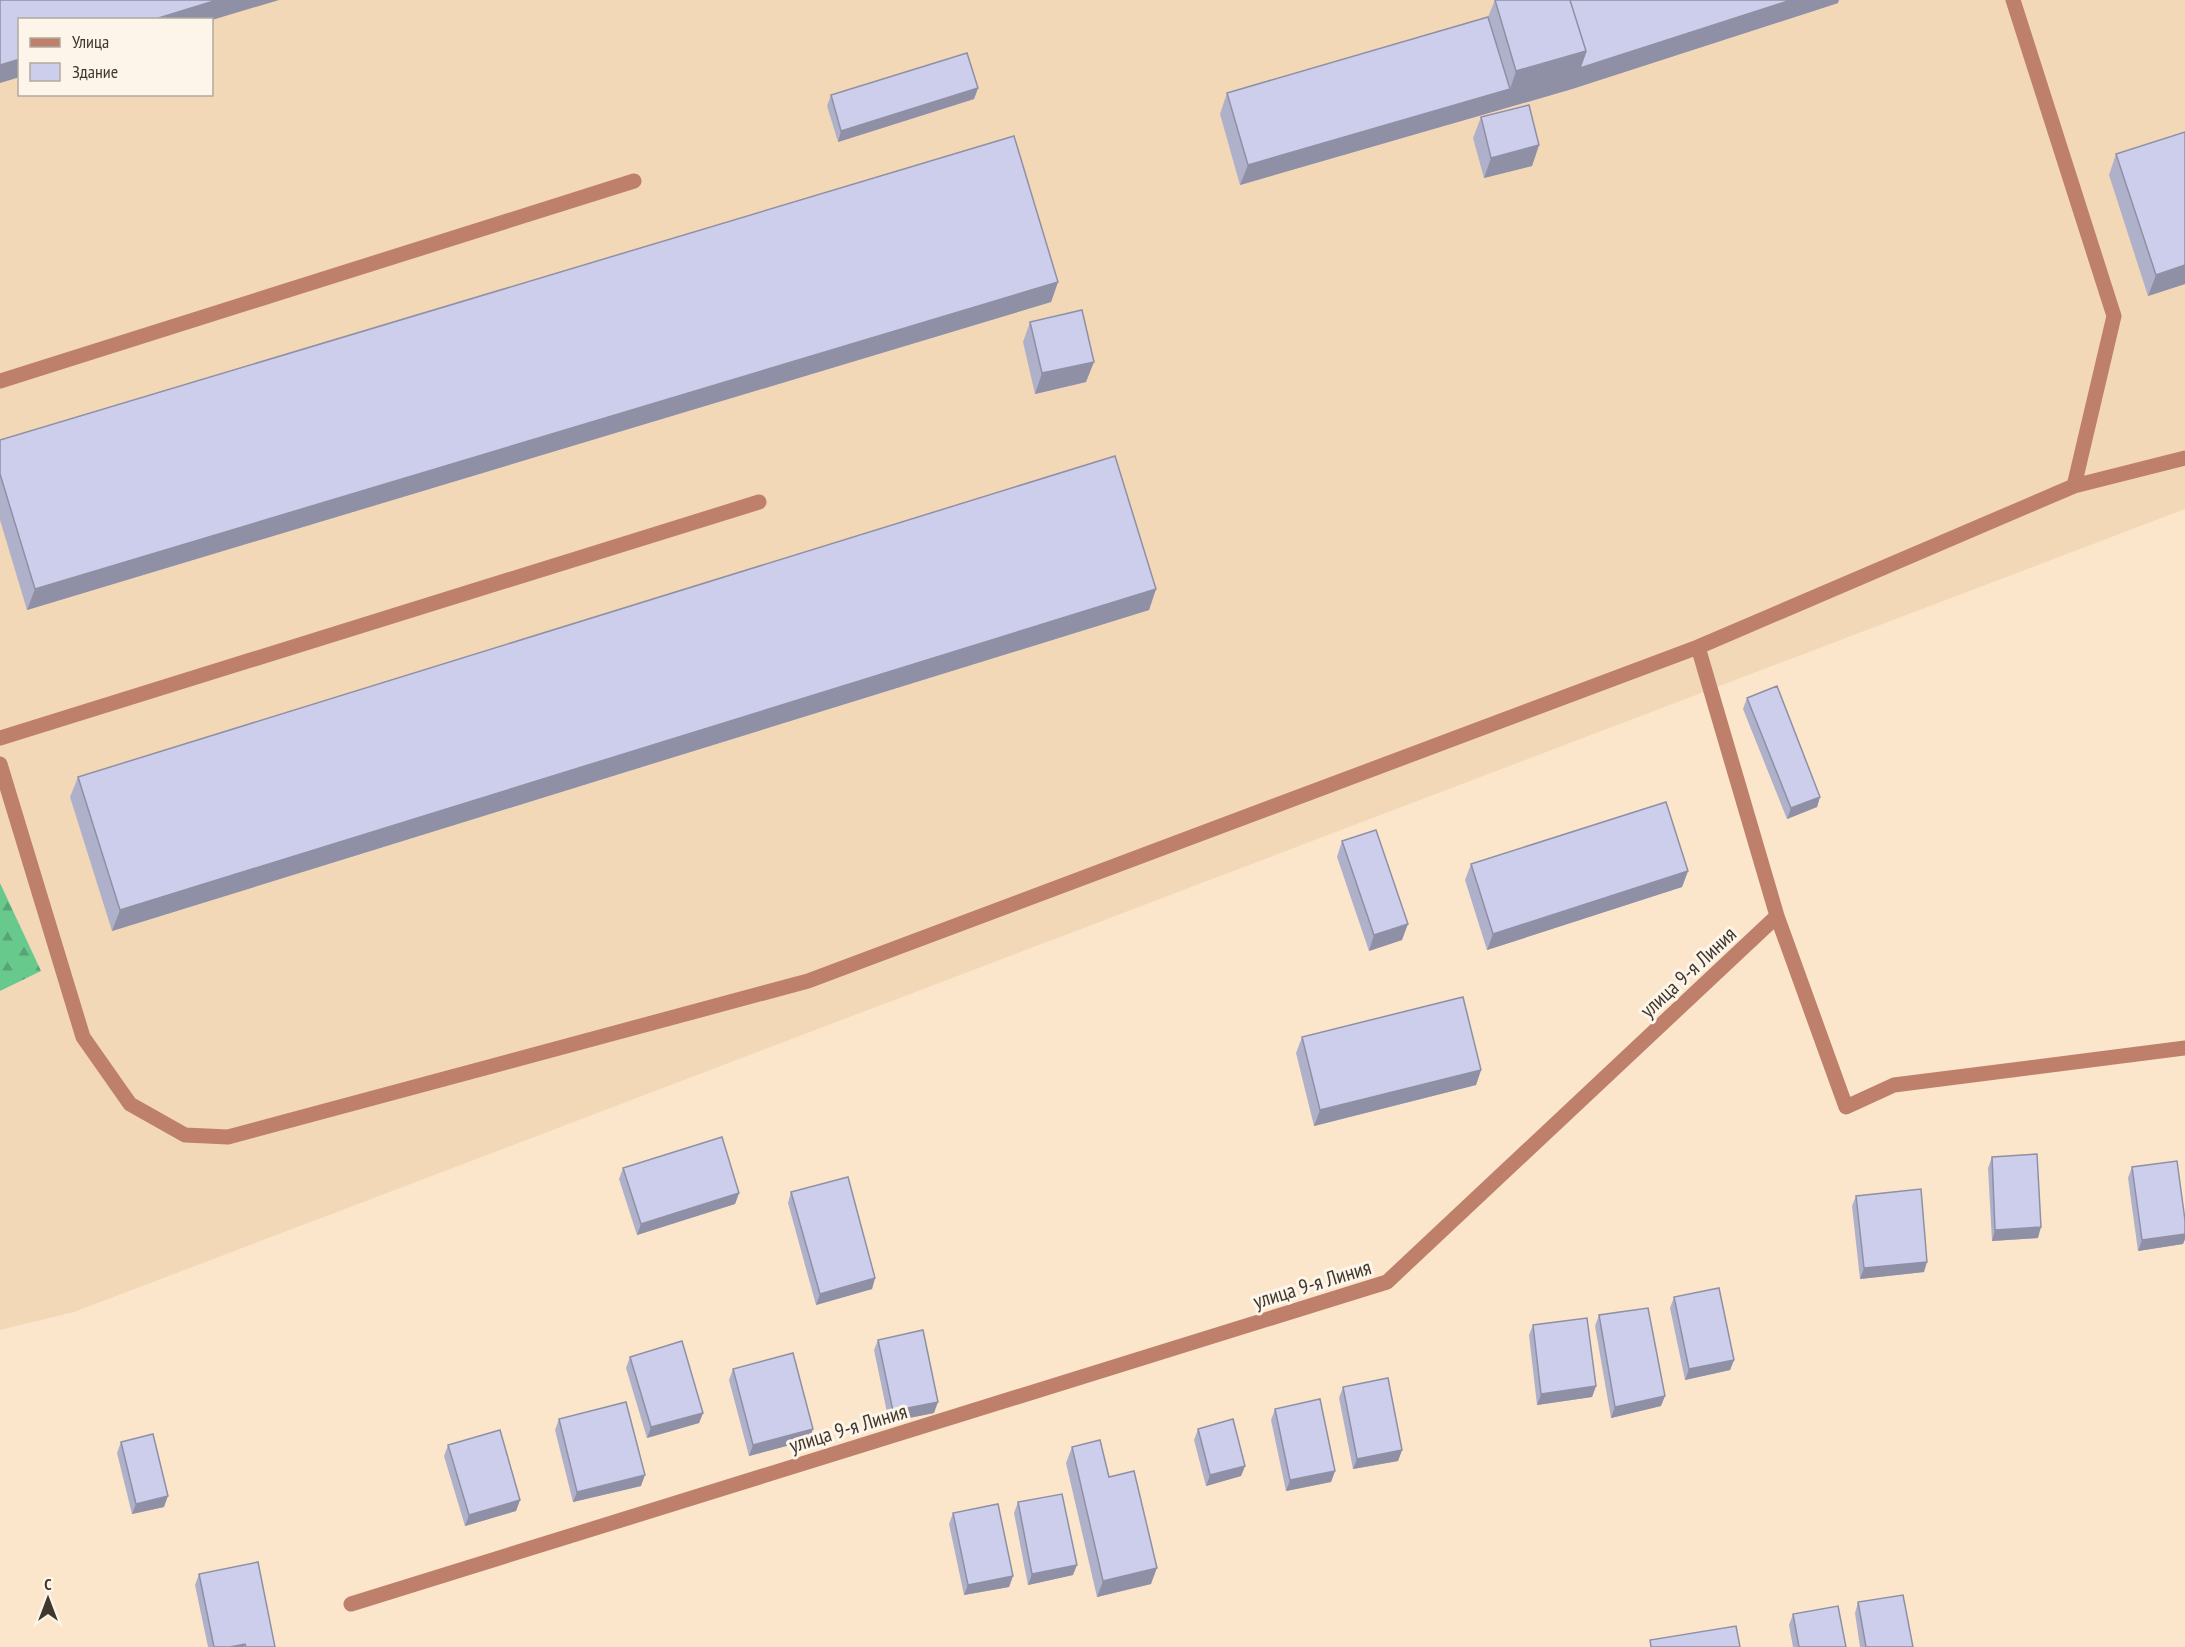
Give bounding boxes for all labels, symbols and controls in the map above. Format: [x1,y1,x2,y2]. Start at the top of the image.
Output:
legend [18,18,213,96]
text: Улица [72,30,109,53]
text: Здание [72,60,118,83]
street label: улица 9-я Линия [1634,921,1742,1023]
street label: улица 9-я Линия [1250,1253,1374,1315]
street label: улица 9-я Линия [786,1397,910,1459]
north arrow [18,1569,78,1629]
text: С [44,1574,52,1594]

